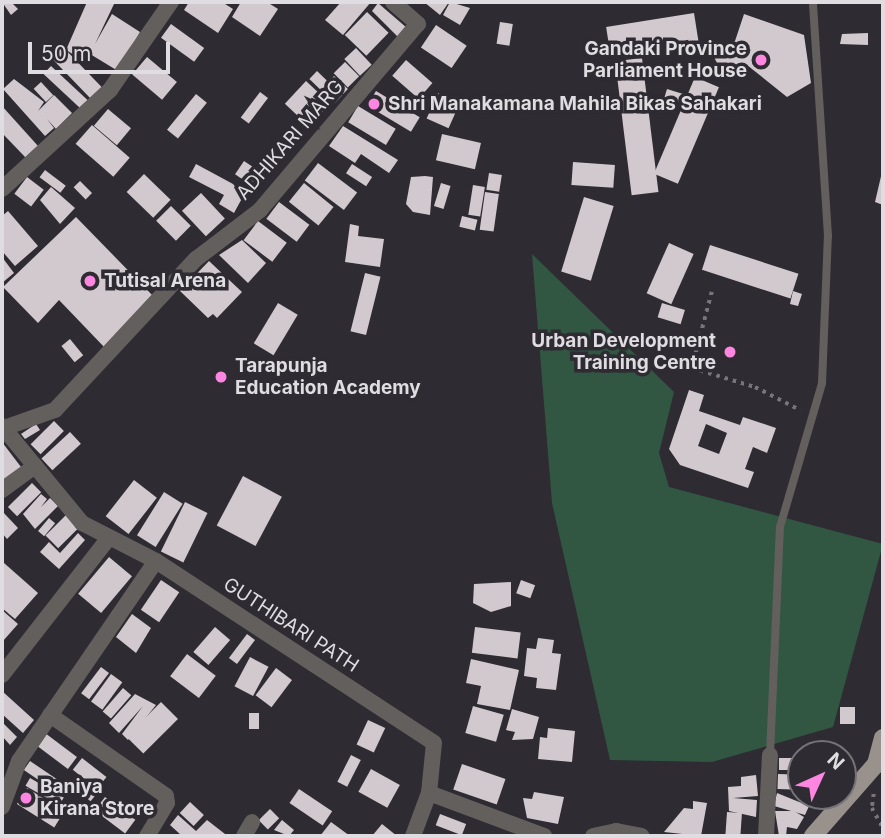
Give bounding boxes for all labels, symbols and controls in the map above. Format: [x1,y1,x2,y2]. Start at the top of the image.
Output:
scale bar [32,28,173,72]
place label: Gandaki Province Parliament House [583,38,747,82]
text: 50 m [41,41,91,66]
marker: Gandaki Province Parliament House [753,52,769,68]
street label: ADHIKARI MARG [232,75,348,205]
place label: Shri Manakamana Mahila Bikas Sahakari [388,93,762,115]
marker: Shri Manakamana Mahila Bikas Sahakari [366,96,382,112]
place label: Tutisal Arena [104,270,226,292]
marker: Tutisal Arena [82,273,98,289]
place label: Urban Development Training Centre [531,330,716,374]
marker: Urban Development Training Centre [722,344,738,360]
place label: Tarapunja Education Academy [235,355,421,399]
marker: Tarapunja Education Academy [213,369,229,385]
street label: GUTHIBARI PATH [219,573,363,677]
north arrow [787,740,857,810]
text: N [823,748,849,774]
place label: Baniya Kirana Store [40,776,154,820]
marker: Baniya Kirana Store [18,790,34,806]

